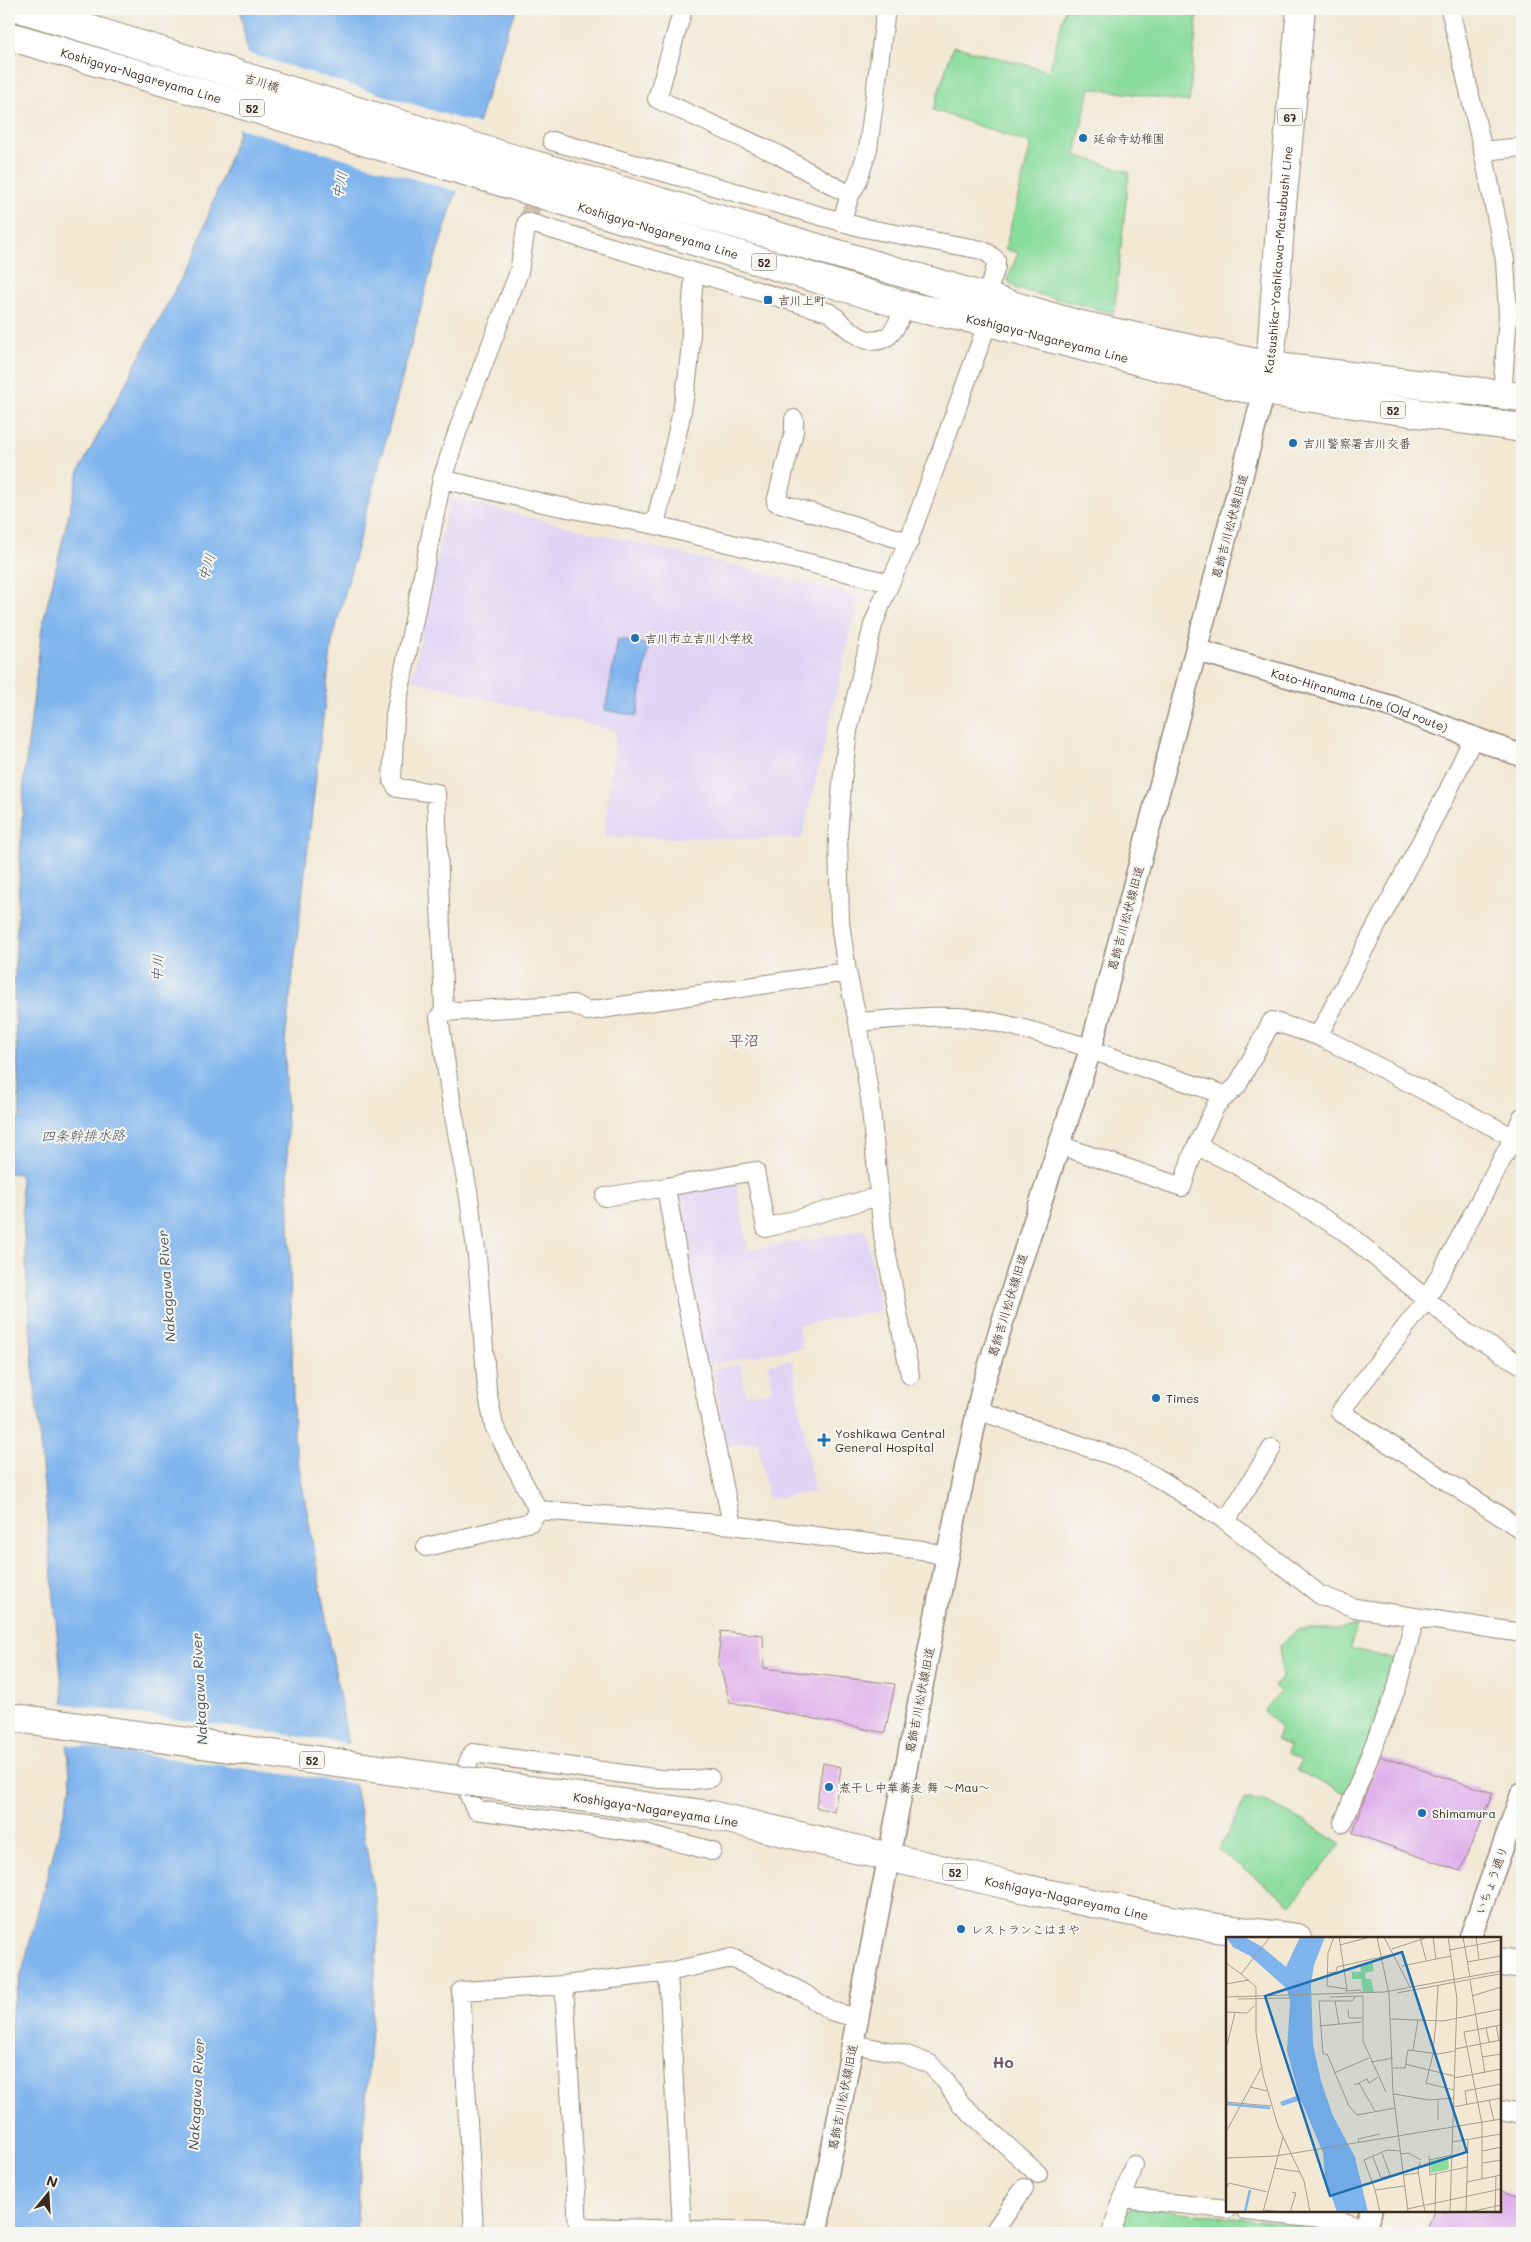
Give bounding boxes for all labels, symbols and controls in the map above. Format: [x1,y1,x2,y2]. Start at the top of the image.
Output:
street label: Koshigaya-Nagareyama Line [59,44,224,107]
street label: 吉川橋 [242,69,282,95]
road number: 52 [240,100,264,116]
road number: 67 [1278,108,1302,125]
place label: 延命寺幼稚園 [1093,130,1165,146]
marker: 延命寺幼稚園 [1077,132,1089,144]
street label: Katsushika-Yoshikawa-Matsubushi Line [1259,145,1296,374]
water label: 中川 [327,169,351,201]
street label: Koshigaya-Nagareyama Line [576,198,741,262]
road number: 52 [752,253,776,270]
place label: 吉川上町 [778,292,826,308]
marker: 吉川上町 [762,294,774,306]
street label: Koshigaya-Nagareyama Line [965,310,1131,366]
road number: 52 [1380,402,1406,418]
place label: 吉川警察署吉川交番 [1303,435,1411,451]
marker: 吉川警察署吉川交番 [1287,437,1299,449]
street label: 葛飾吉川松伏線旧道 [1207,472,1251,580]
water label: 中川 [193,551,219,583]
place label: 吉川市立吉川小学校 [645,630,753,646]
marker: 吉川市立吉川小学校 [629,632,641,644]
street label: Kato-Hiranuma Line (Old route) [1269,664,1450,735]
street label: 葛飾吉川松伏線旧道 [1103,864,1147,972]
water label: 中川 [147,954,167,982]
district label: 平沼 [729,1030,759,1050]
water label: 四条幹排水路 [41,1125,126,1145]
water label: Nakagawa River [153,1229,179,1343]
street label: 葛飾吉川松伏線旧道 [984,1251,1030,1359]
place label: Times [1166,1390,1199,1406]
marker: Times [1150,1392,1162,1404]
place label: Yoshikawa Central General Hospital [835,1425,945,1455]
marker: Yoshikawa Central General Hospital [817,1433,831,1447]
water label: Nakagawa River [187,1632,211,1746]
street label: 葛飾吉川松伏線旧道 [901,1645,937,1755]
road number: 52 [300,1752,324,1768]
place label: 煮干し中華蕎麦 舞 〜Mau〜 [839,1779,990,1795]
marker: 煮干し中華蕎麦 舞 〜Mau〜 [823,1781,835,1793]
street label: Koshigaya-Nagareyama Line [572,1788,740,1830]
place label: Shimamura [1432,1805,1496,1821]
marker: Shimamura [1416,1807,1428,1819]
street label: いちょう通り [1471,1843,1511,1917]
road number: 52 [942,1864,968,1880]
street label: Koshigaya-Nagareyama Line [983,1872,1150,1923]
place label: レストランこはまや [971,1921,1080,1937]
marker: レストランこはまや [955,1923,967,1935]
inset map [1226,1937,1501,2212]
water label: Nakagawa River [184,2037,208,2151]
street label: 葛飾吉川松伏線旧道 [824,2042,860,2152]
district label: Ho [992,2052,1014,2072]
north arrow [22,2170,72,2220]
text: N [44,2170,60,2192]

